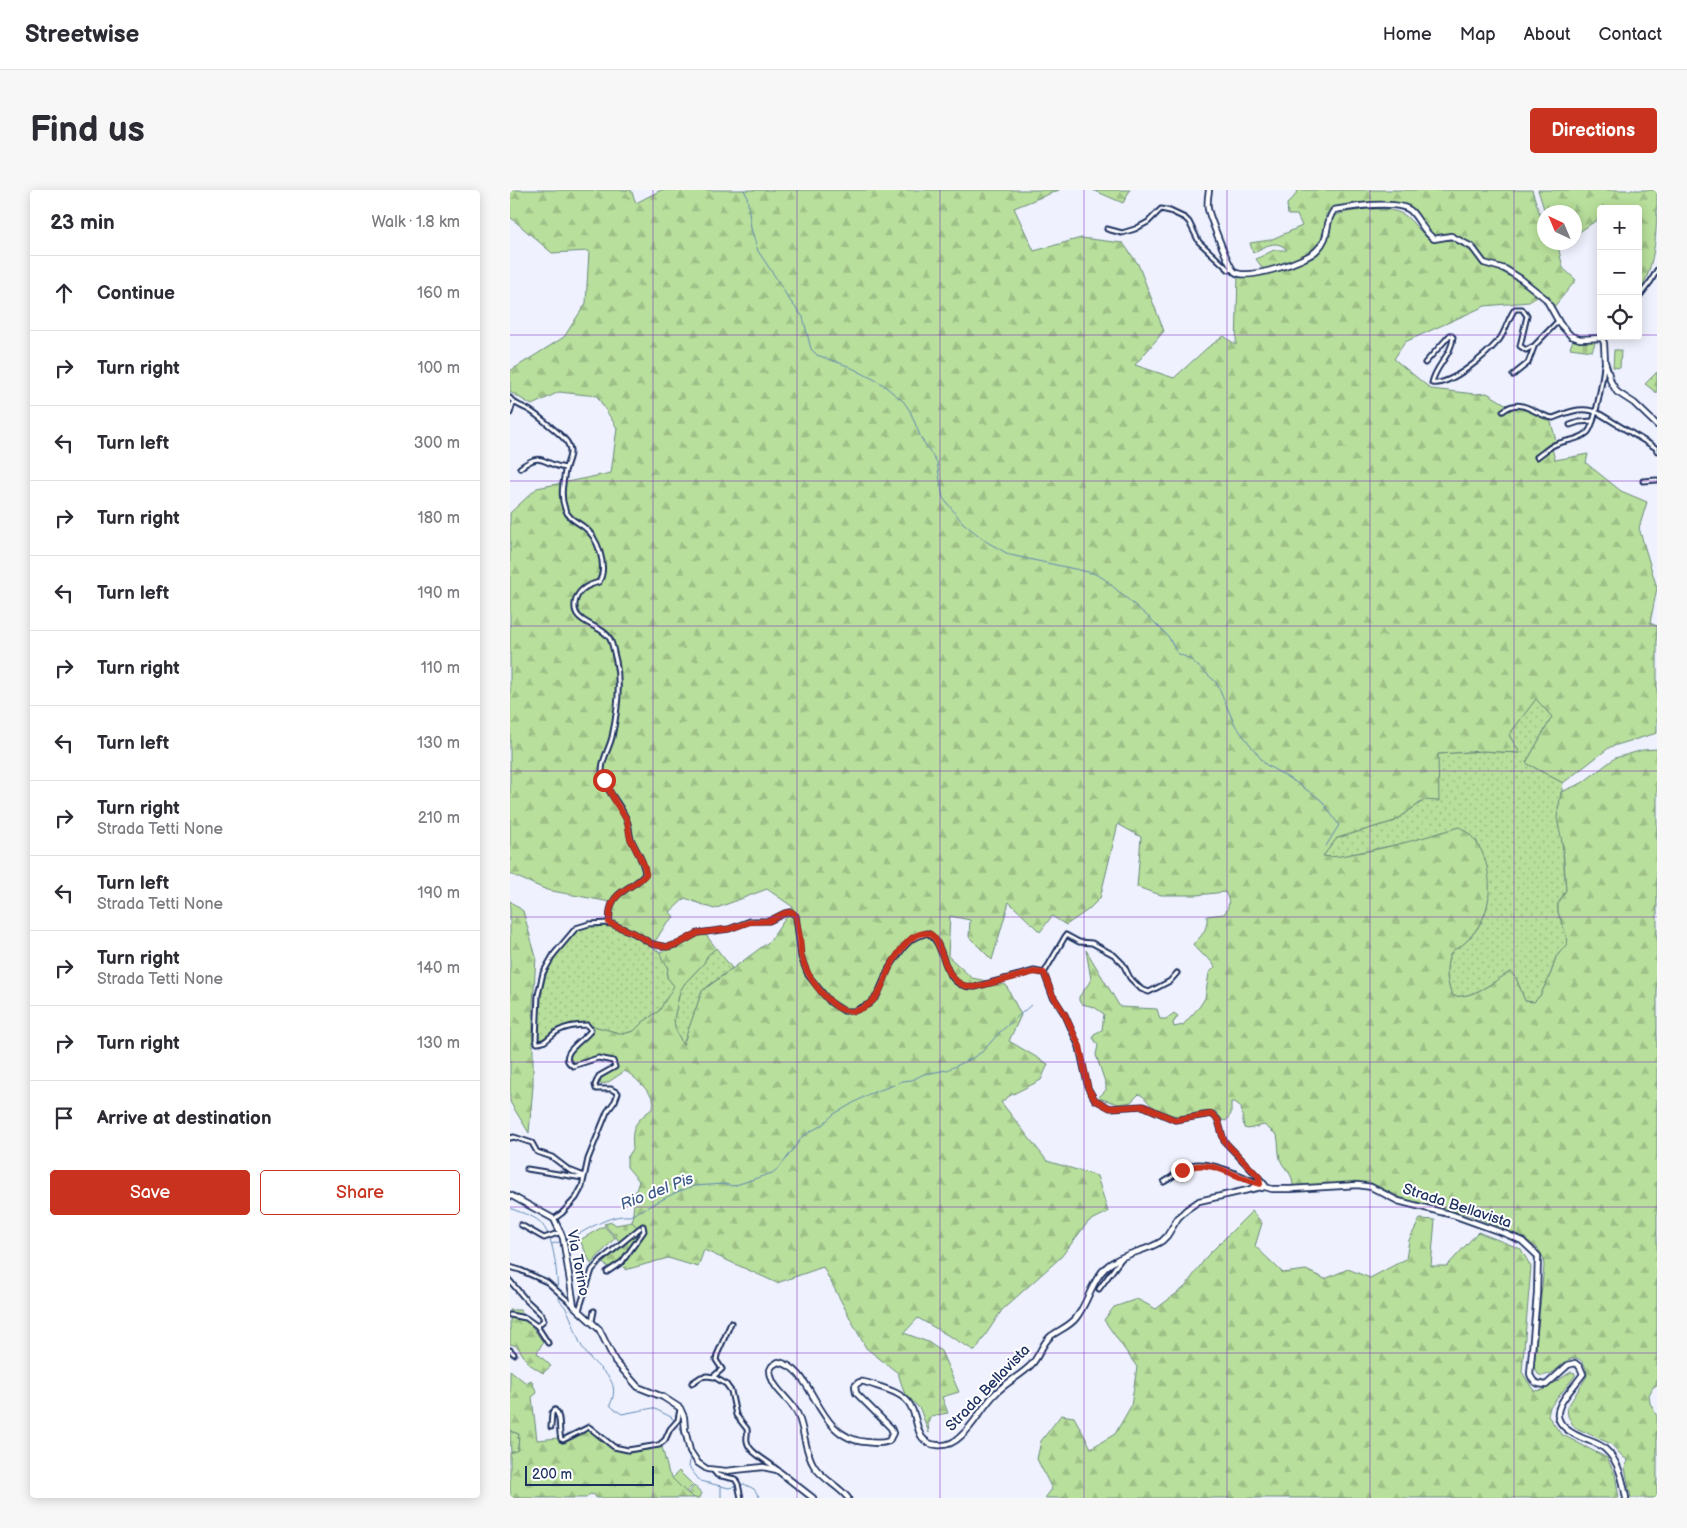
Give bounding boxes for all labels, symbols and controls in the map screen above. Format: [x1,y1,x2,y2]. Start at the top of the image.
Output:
text: Streetwise [25,20,139,49]
text: Home [1383,24,1432,45]
text: Map [1460,24,1496,45]
text: About [1524,24,1571,45]
text: Contact [1599,24,1662,45]
button: Directions [1530,108,1657,153]
text: Find us [30,109,145,152]
north arrow [1537,205,1582,250]
map controls [1597,205,1642,340]
button: + [1597,205,1642,250]
text: 23 min [50,210,115,235]
text: Walk · 1.8 km [371,213,460,232]
button: − [1597,250,1642,295]
icon: ahead [50,279,78,307]
text: Continue [97,282,175,305]
text: 160 m [417,284,460,303]
button: locate [1597,295,1642,340]
icon: right [50,354,78,382]
text: Turn right [97,357,180,380]
text: 100 m [417,359,460,378]
icon: left [50,429,78,457]
text: Turn left [97,432,169,455]
text: 300 m [414,434,460,453]
icon: right [50,504,78,532]
text: Turn right [97,507,180,530]
text: 180 m [418,509,460,528]
icon: left [50,579,78,607]
text: Turn left [97,582,169,605]
text: 190 m [418,584,460,603]
icon: right [50,654,78,682]
text: Turn right [97,657,180,680]
text: 110 m [421,659,460,678]
icon: left [50,729,78,757]
text: Turn left [97,732,169,755]
text: 130 m [417,734,460,753]
route start [593,769,616,792]
text: Turn right [97,797,180,820]
icon: right [50,804,78,832]
text: 210 m [418,809,460,828]
text: Strada Tetti None [97,820,223,839]
text: Turn left [97,872,169,895]
icon: left [50,879,78,907]
text: 190 m [418,884,460,903]
text: Strada Tetti None [97,895,223,914]
text: Turn right [97,947,180,970]
icon: right [50,954,78,982]
text: 140 m [417,959,460,978]
text: Strada Tetti None [97,970,223,989]
icon: right [50,1029,78,1057]
text: Turn right [97,1032,180,1055]
text: 130 m [417,1034,460,1053]
icon: arrive [50,1104,78,1132]
text: Arrive at destination [97,1107,272,1130]
route end [1171,1159,1194,1182]
water label: Rio del Pis [618,1169,696,1215]
button: Save [50,1170,250,1215]
button: Share [260,1170,460,1215]
street label: Strada Bellavista [1400,1179,1514,1233]
street label: Via Torino [562,1228,594,1298]
street label: Strada Bellavista [942,1341,1034,1435]
scale bar [525,1463,654,1486]
text: 200 m [532,1466,572,1483]

